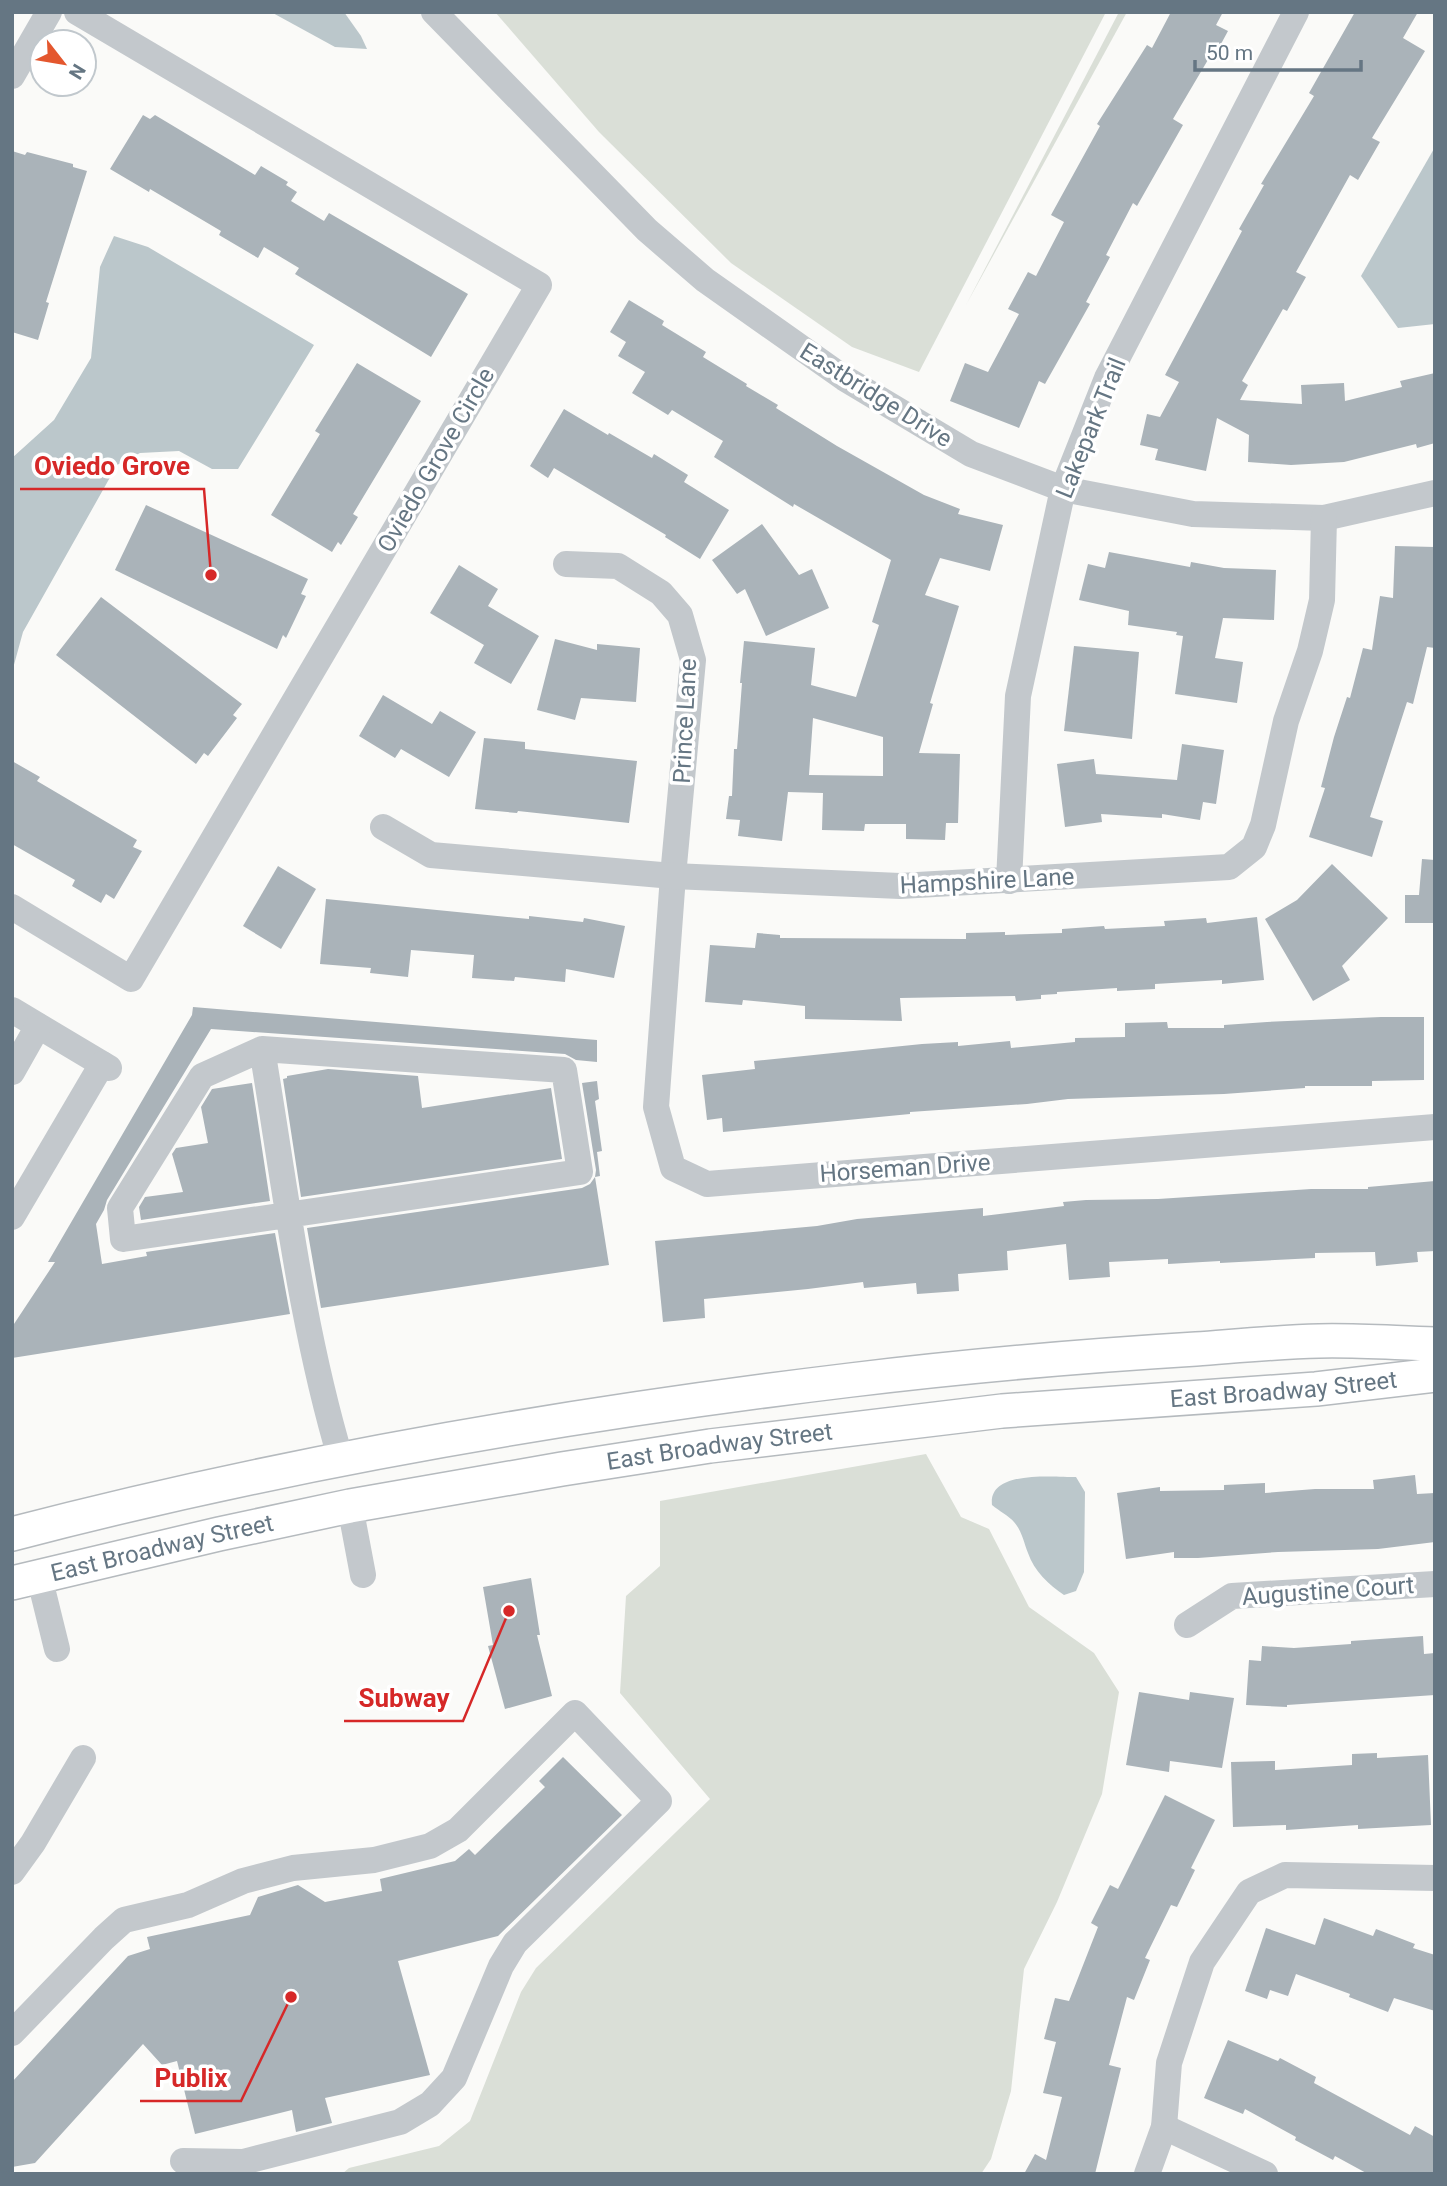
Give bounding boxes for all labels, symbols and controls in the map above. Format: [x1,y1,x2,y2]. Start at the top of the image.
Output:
north arrow [28,28,98,98]
scale bar [1195,28,1361,72]
text: 50 m [1206,41,1253,65]
text: N [64,60,90,83]
street label: Eastbridge Drive [795,337,957,453]
street label: Lakepark Trail [1050,354,1132,502]
street label: Oviedo Grove Circle [372,363,500,557]
callout: Oviedo Grove [20,442,204,489]
text: Oviedo Grove [34,451,190,481]
street label: Prince Lane [668,658,702,784]
street label: Hampshire Lane [899,862,1075,900]
street label: Horseman Drive [819,1148,991,1188]
street label: East Broadway Street [1169,1366,1399,1413]
street label: East Broadway Street [605,1417,834,1476]
street label: East Broadway Street [48,1509,276,1587]
street label: Augustine Court [1241,1571,1415,1611]
callout: Subway [344,1674,463,1721]
text: Subway [358,1683,450,1713]
callout: Publix [140,2054,241,2101]
text: Publix [155,2063,228,2093]

